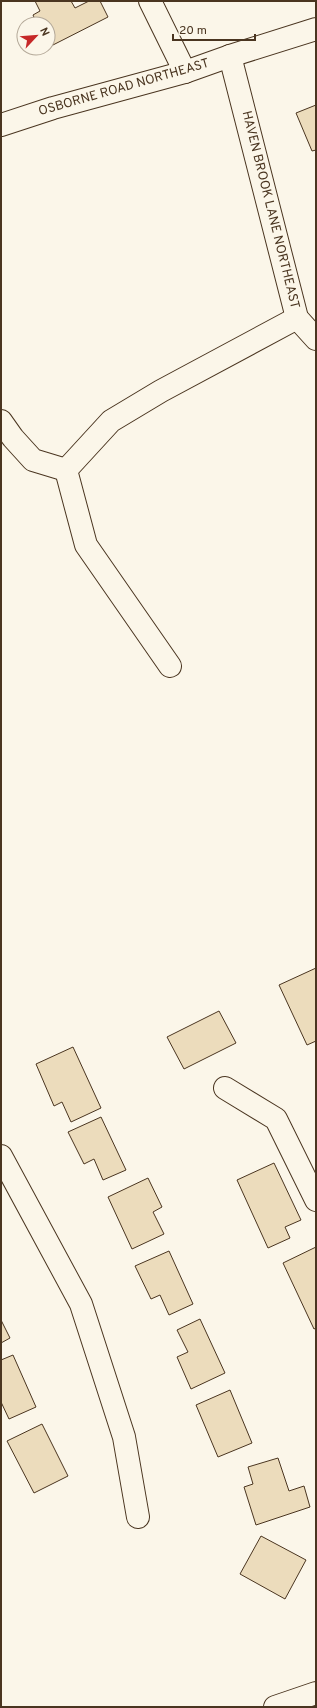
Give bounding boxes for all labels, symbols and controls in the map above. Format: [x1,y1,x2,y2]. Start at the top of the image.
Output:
north arrow [16,16,56,56]
scale bar [173,16,255,42]
text: 20 m [179,23,207,39]
text: N [36,25,52,39]
street label: OSBORNE ROAD NORTHEAST [37,56,211,120]
street label: HAVEN BROOK LANE NORTHEAST [238,109,302,311]

